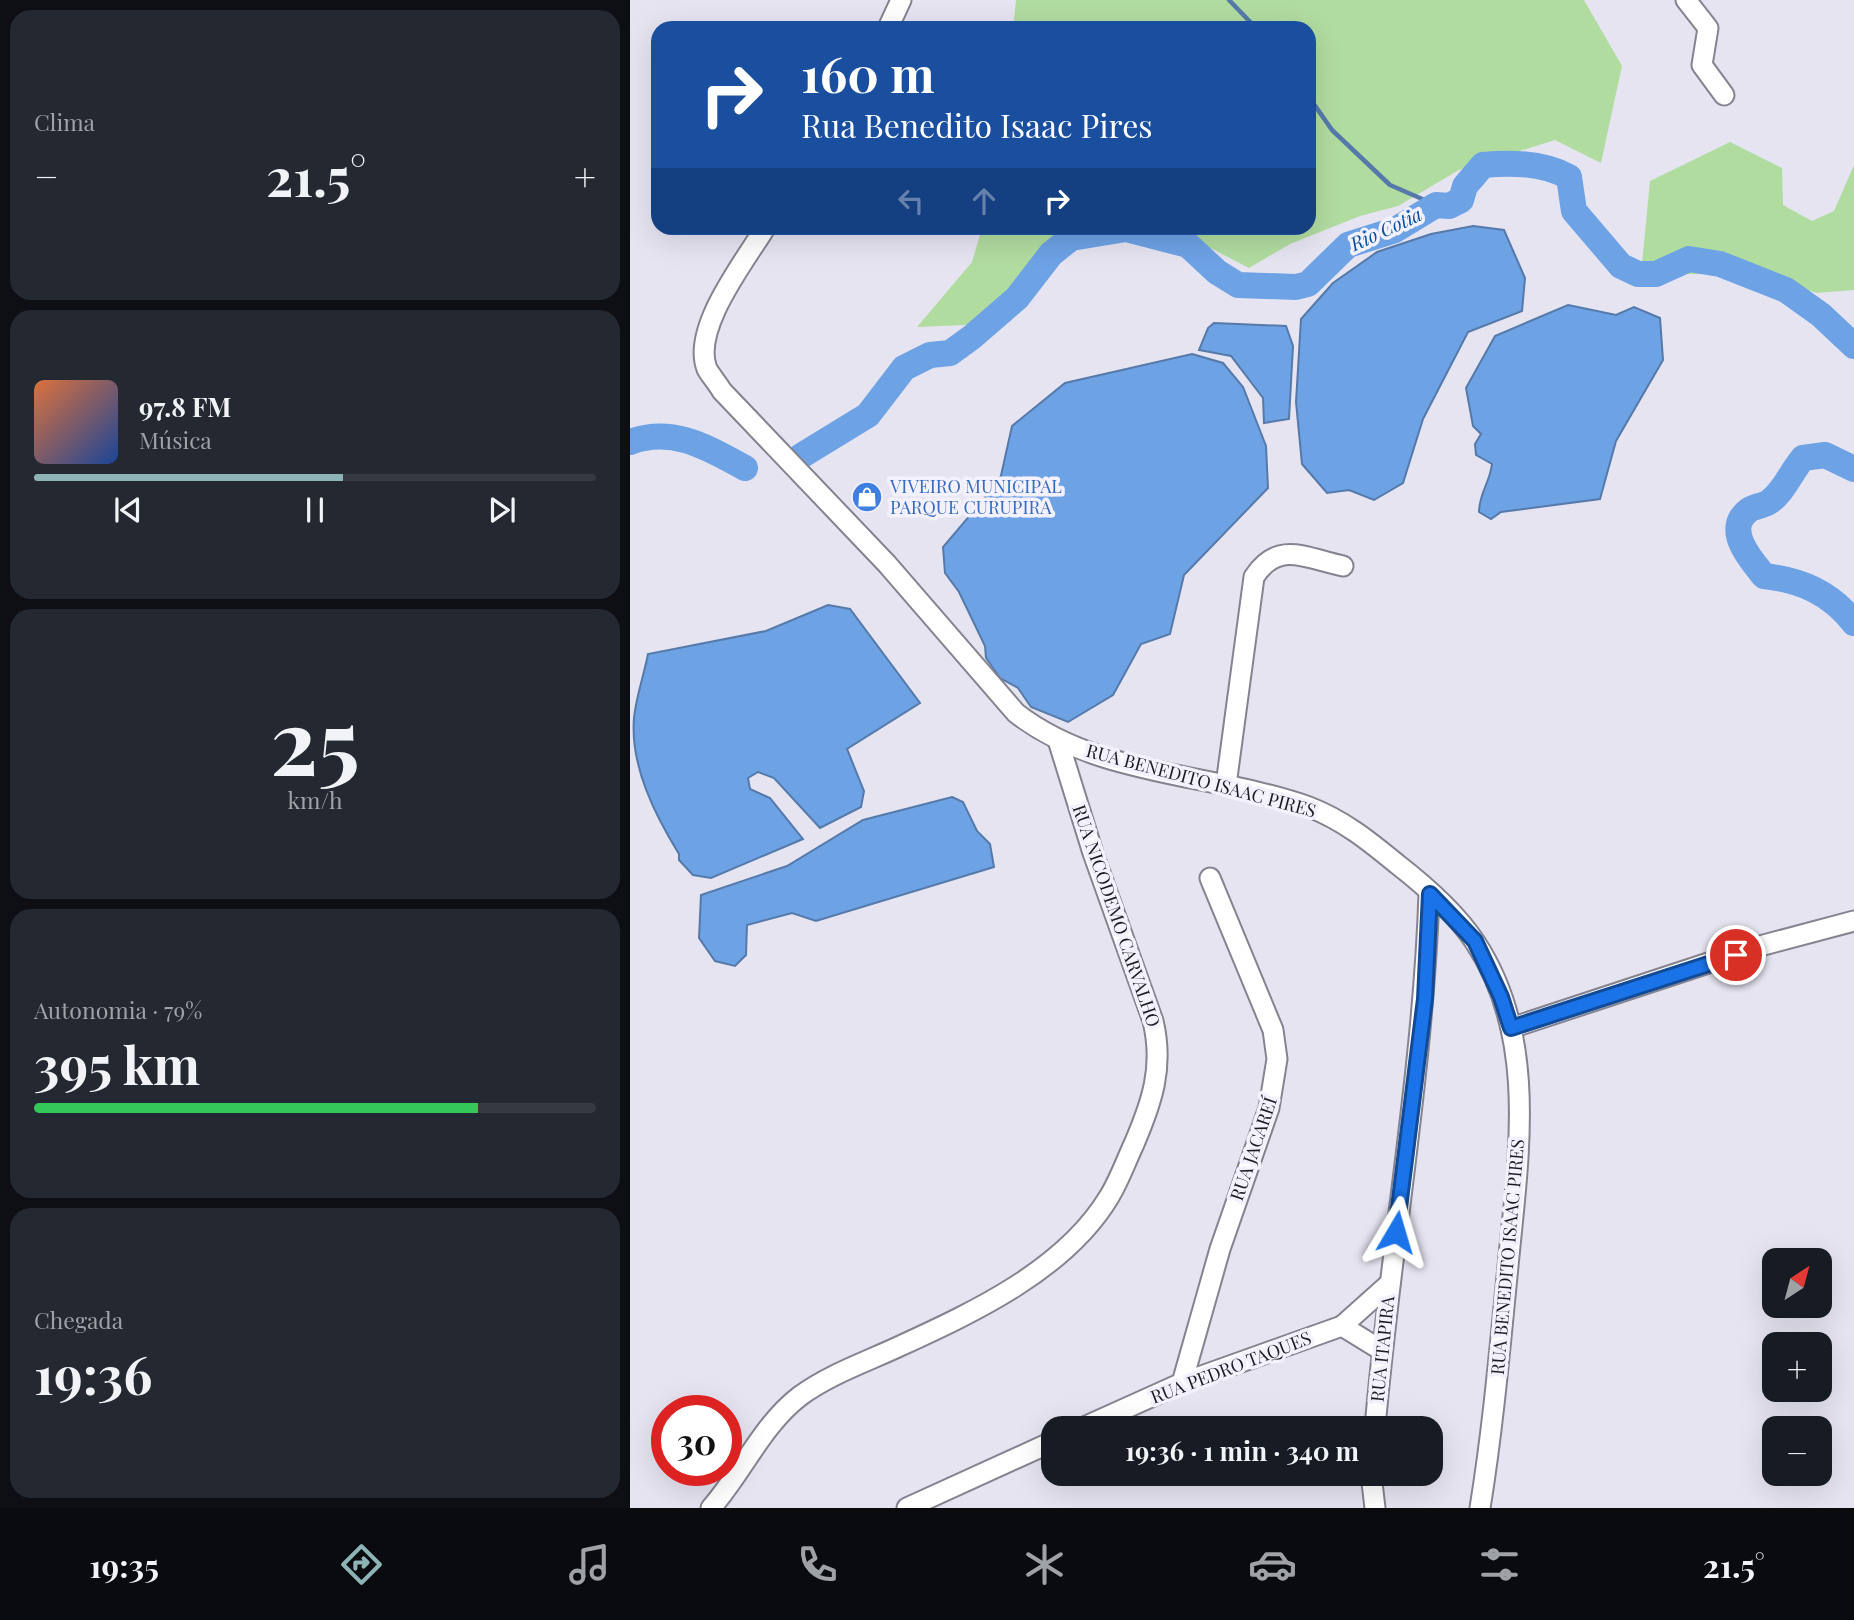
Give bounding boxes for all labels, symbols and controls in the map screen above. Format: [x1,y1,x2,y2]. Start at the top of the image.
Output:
text: 160 m [801,40,935,105]
icon: right [686,49,777,140]
text: Rua Benedito Isaac Pires [801,103,1153,146]
text: Clima [34,106,95,137]
text: 21.5° [266,141,366,210]
text: − [34,150,59,201]
text: + [574,150,596,201]
icon: left [892,182,930,220]
icon: ahead [965,182,1003,220]
icon: right [1038,182,1076,220]
water label: Rio Cotia [1345,200,1426,256]
text: 97.8 FM [139,389,231,424]
text: Música [139,424,212,455]
place label: VIVEIRO MUNICIPAL PARQUE CURUPIRA [889,474,1062,519]
shop icon: VIVEIRO MUNICIPAL PARQUE CURUPIRA [850,480,884,514]
icon: previous [109,491,147,529]
icon: pause [296,491,334,529]
icon: next [483,491,521,529]
text: 25 [270,678,360,799]
street label: RUA BENEDITO ISAAC PIRES [1084,738,1319,822]
text: km/h [287,784,343,815]
street label: RUA NICODEMO CARVALHO [1068,801,1166,1030]
pin [1706,925,1766,985]
icon: arrive [1717,936,1755,974]
text: Autonomia · 79% [34,994,202,1025]
text: 395 km [34,1029,200,1098]
street label: RUA JACAREÍ [1224,1093,1282,1204]
street label: RUA BENEDITO ISAAC PIRES [1485,1138,1529,1376]
position arrow [1359,1195,1433,1269]
north arrow [1762,1248,1832,1318]
map controls [1762,1248,1832,1486]
street label: RUA ITAPIRA [1365,1294,1400,1403]
text: Chegada [34,1304,123,1335]
street label: RUA PEDRO TAQUES [1147,1325,1314,1409]
button: + [1762,1332,1832,1402]
text: 19:36 [34,1339,152,1408]
speed limit sign: 30 [651,1395,742,1486]
button: − [1762,1416,1832,1486]
text: 19:36 · 1 min · 340 m [1125,1433,1359,1468]
icon: directions [337,1540,386,1589]
icon: music [565,1540,614,1589]
icon: phone [793,1540,842,1589]
icon: climate [1020,1540,1069,1589]
icon: car [1248,1540,1297,1589]
icon: filters [1475,1540,1524,1589]
text: 19:35 [89,1543,159,1586]
text: 21.5° [1703,1543,1765,1586]

